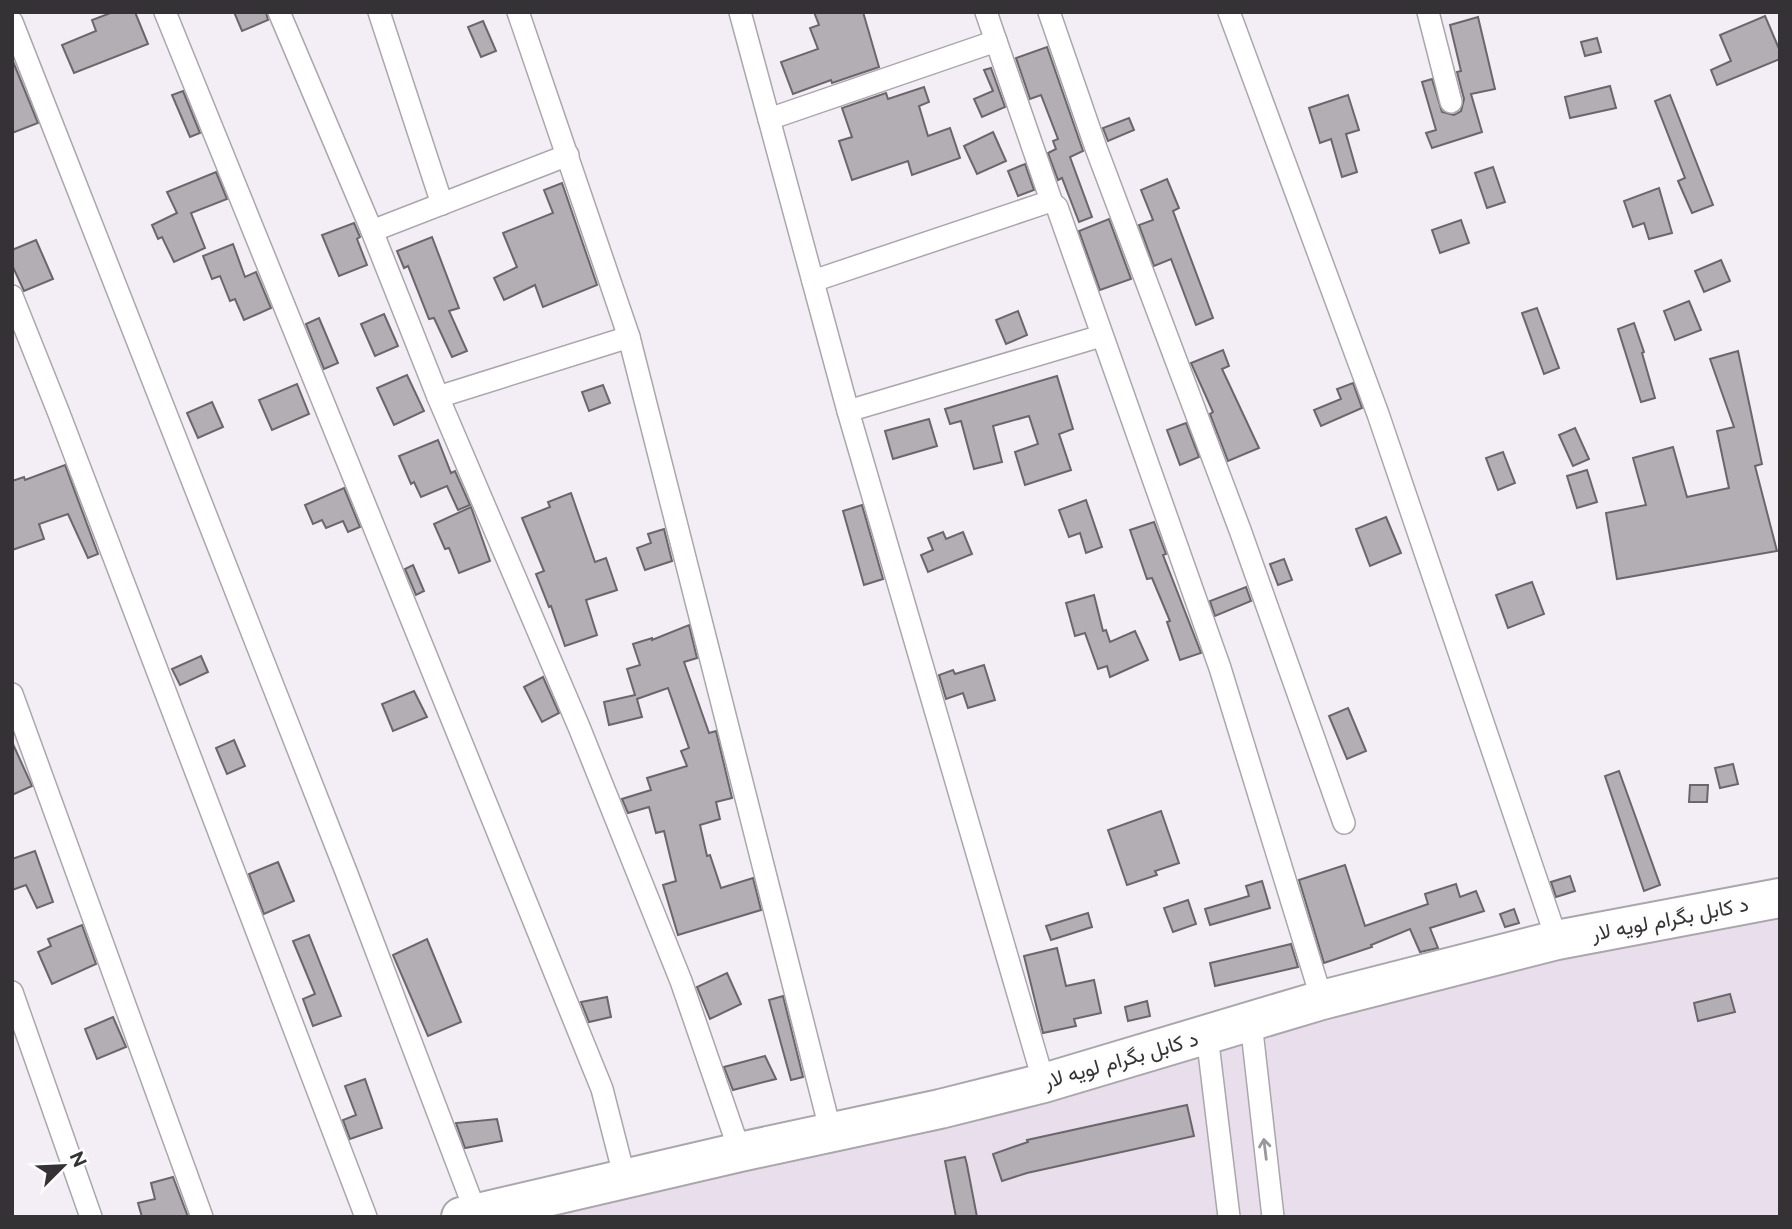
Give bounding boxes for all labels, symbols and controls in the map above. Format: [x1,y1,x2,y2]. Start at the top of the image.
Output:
street label: د کابل بگرام لویه لار [1588,891,1751,948]
street label: د کابل بگرام لویه لار [1040,1026,1201,1096]
north arrow [28,1131,98,1201]
one-way arrow [1259,1138,1272,1161]
text: N [66,1148,92,1170]

